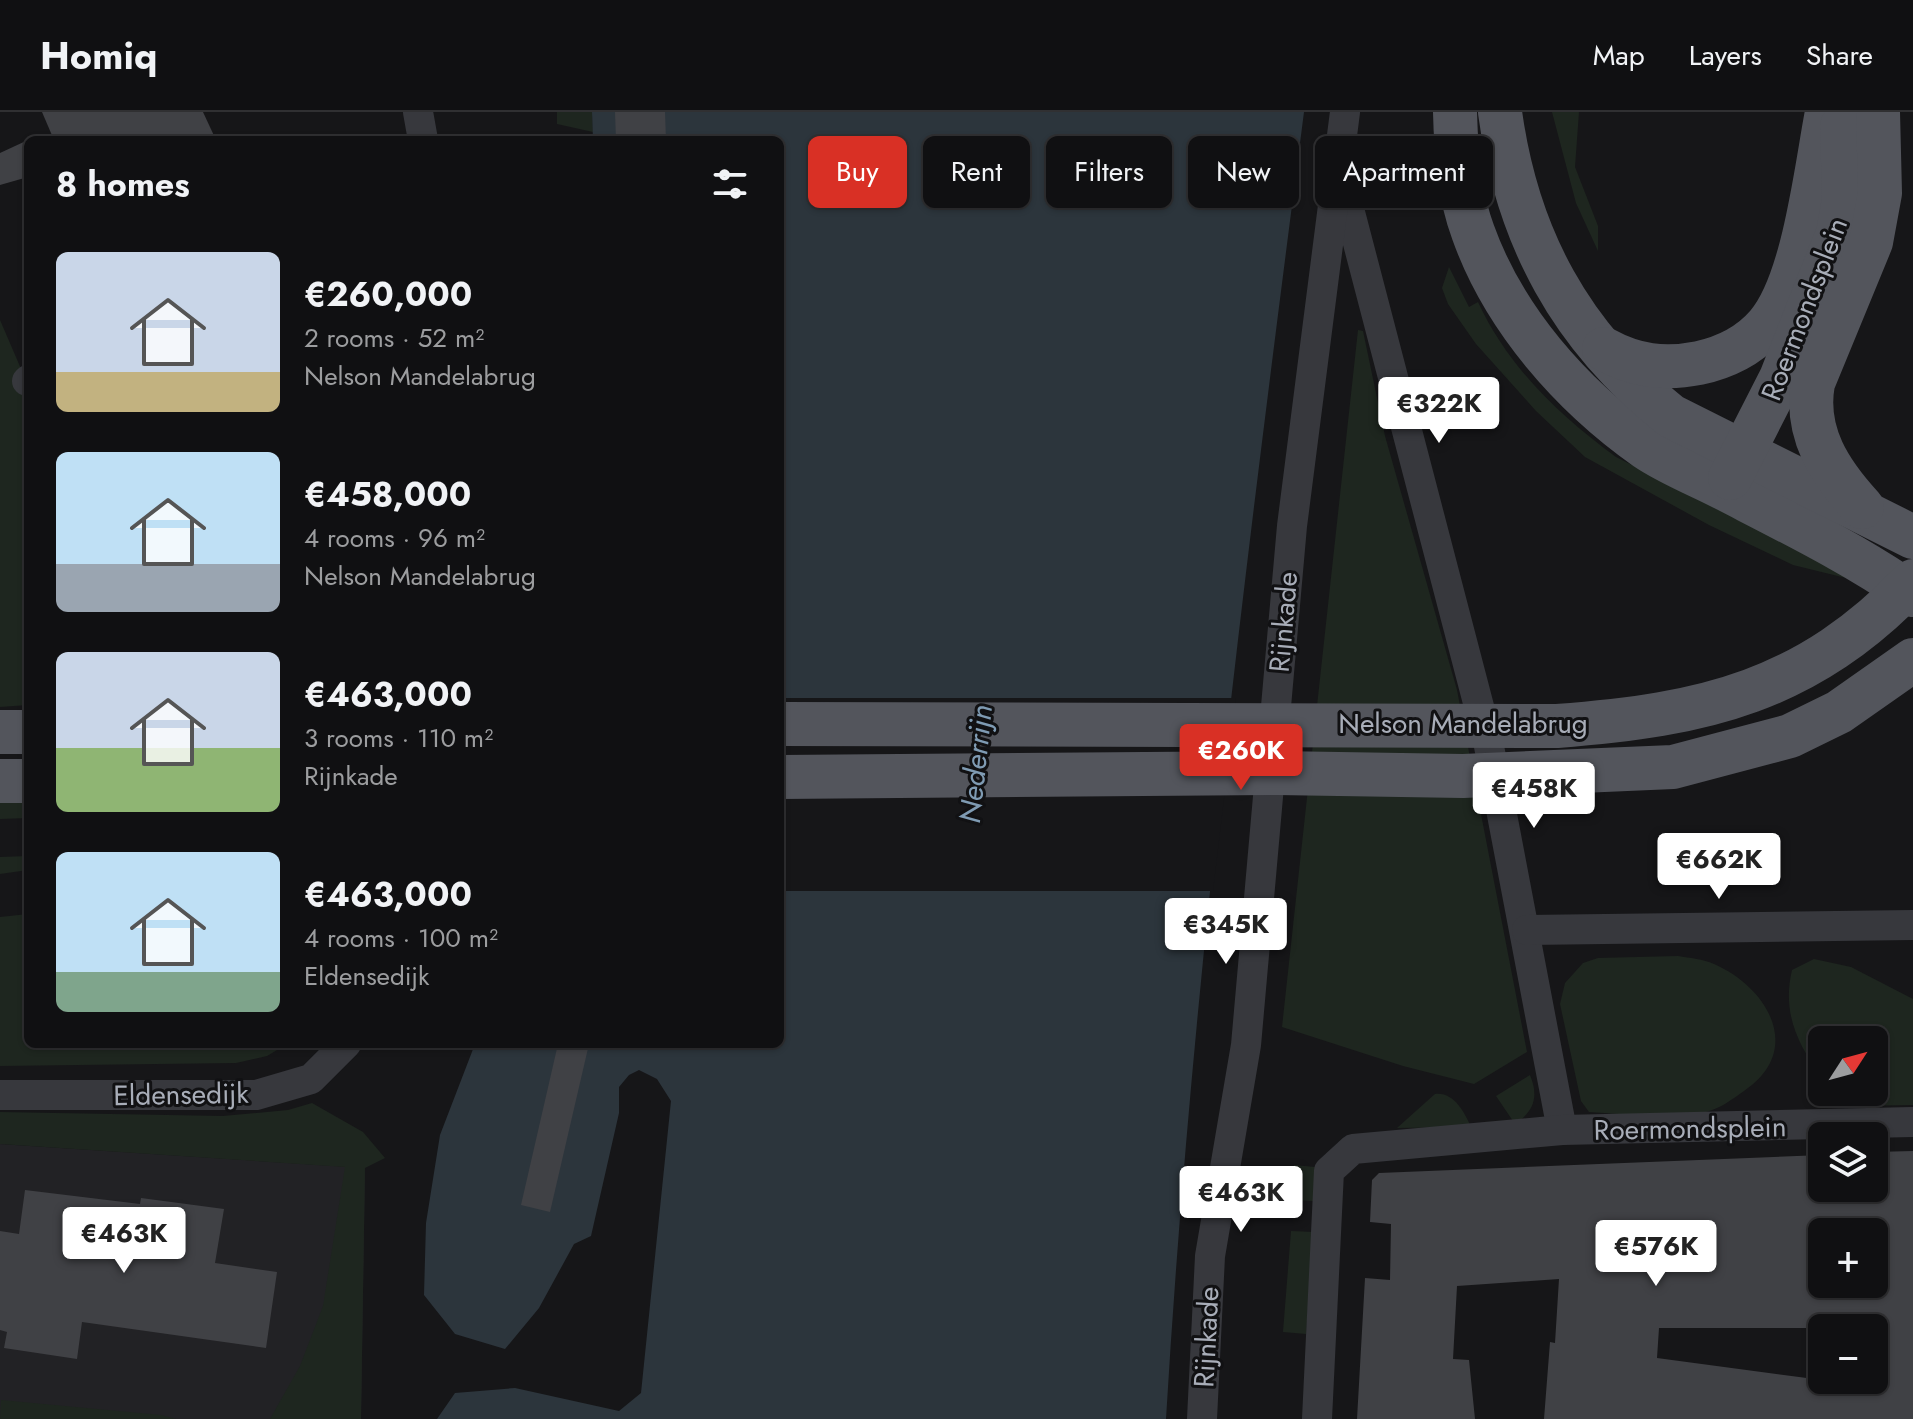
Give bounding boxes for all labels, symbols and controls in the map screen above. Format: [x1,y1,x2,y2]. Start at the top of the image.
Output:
text: Homiq [40,28,157,83]
text: Map [1593,35,1645,76]
text: Layers [1689,35,1762,76]
text: Share [1806,35,1873,76]
chip: Buy [808,136,907,208]
chip: Rent [923,136,1030,208]
chip: Filters [1046,136,1172,208]
chip: New [1188,136,1299,208]
chip: Apartment [1315,136,1493,208]
text: 8 homes [56,160,190,209]
icon: filters [708,162,752,206]
street label: Roermondsplein [1751,212,1858,407]
text: €260,000 [304,270,472,319]
icon: home [120,284,216,380]
text: 2 rooms · 52 m² [304,319,484,357]
text: Nelson Mandelabrug [304,357,536,395]
pin: €322K [1383,377,1495,445]
text: €322K [1396,384,1482,422]
text: €458,000 [304,470,471,519]
icon: home [120,484,216,580]
text: 4 rooms · 96 m² [304,519,485,557]
text: Nelson Mandelabrug [304,557,536,595]
street label: Rijnkade [1259,570,1308,674]
text: €463,000 [304,670,472,719]
icon: home [120,684,216,780]
water label: Nederrijn [948,702,1003,825]
street label: Nelson Mandelabrug [1338,703,1588,744]
text: 3 rooms · 110 m² [304,719,493,757]
pin: €260K [1185,724,1297,792]
text: €260K [1198,731,1284,769]
text: Rijnkade [304,757,398,795]
pin: €458K [1478,762,1590,830]
text: €458K [1491,769,1577,807]
pin: €662K [1663,833,1775,901]
text: €662K [1675,840,1763,878]
text: €463,000 [304,870,472,919]
icon: home [120,884,216,980]
pin: €345K [1170,898,1282,966]
text: €345K [1183,905,1269,943]
text: 4 rooms · 100 m² [304,919,498,957]
text: Eldensedijk [304,957,430,995]
north arrow [1808,1026,1888,1106]
map controls [1808,1026,1888,1394]
street label: Eldensedijk [113,1073,250,1116]
street label: Roermondsplein [1593,1106,1787,1151]
button: layers [1808,1122,1888,1202]
pin: €463K [1185,1166,1297,1234]
text: €463K [1198,1173,1284,1211]
pin: €463K [68,1207,180,1275]
text: €463K [81,1214,167,1252]
button: + [1808,1218,1888,1298]
pin: €576K [1600,1220,1712,1288]
text: €576K [1613,1227,1699,1265]
street label: Rijnkade [1183,1286,1230,1388]
button: − [1808,1314,1888,1394]

